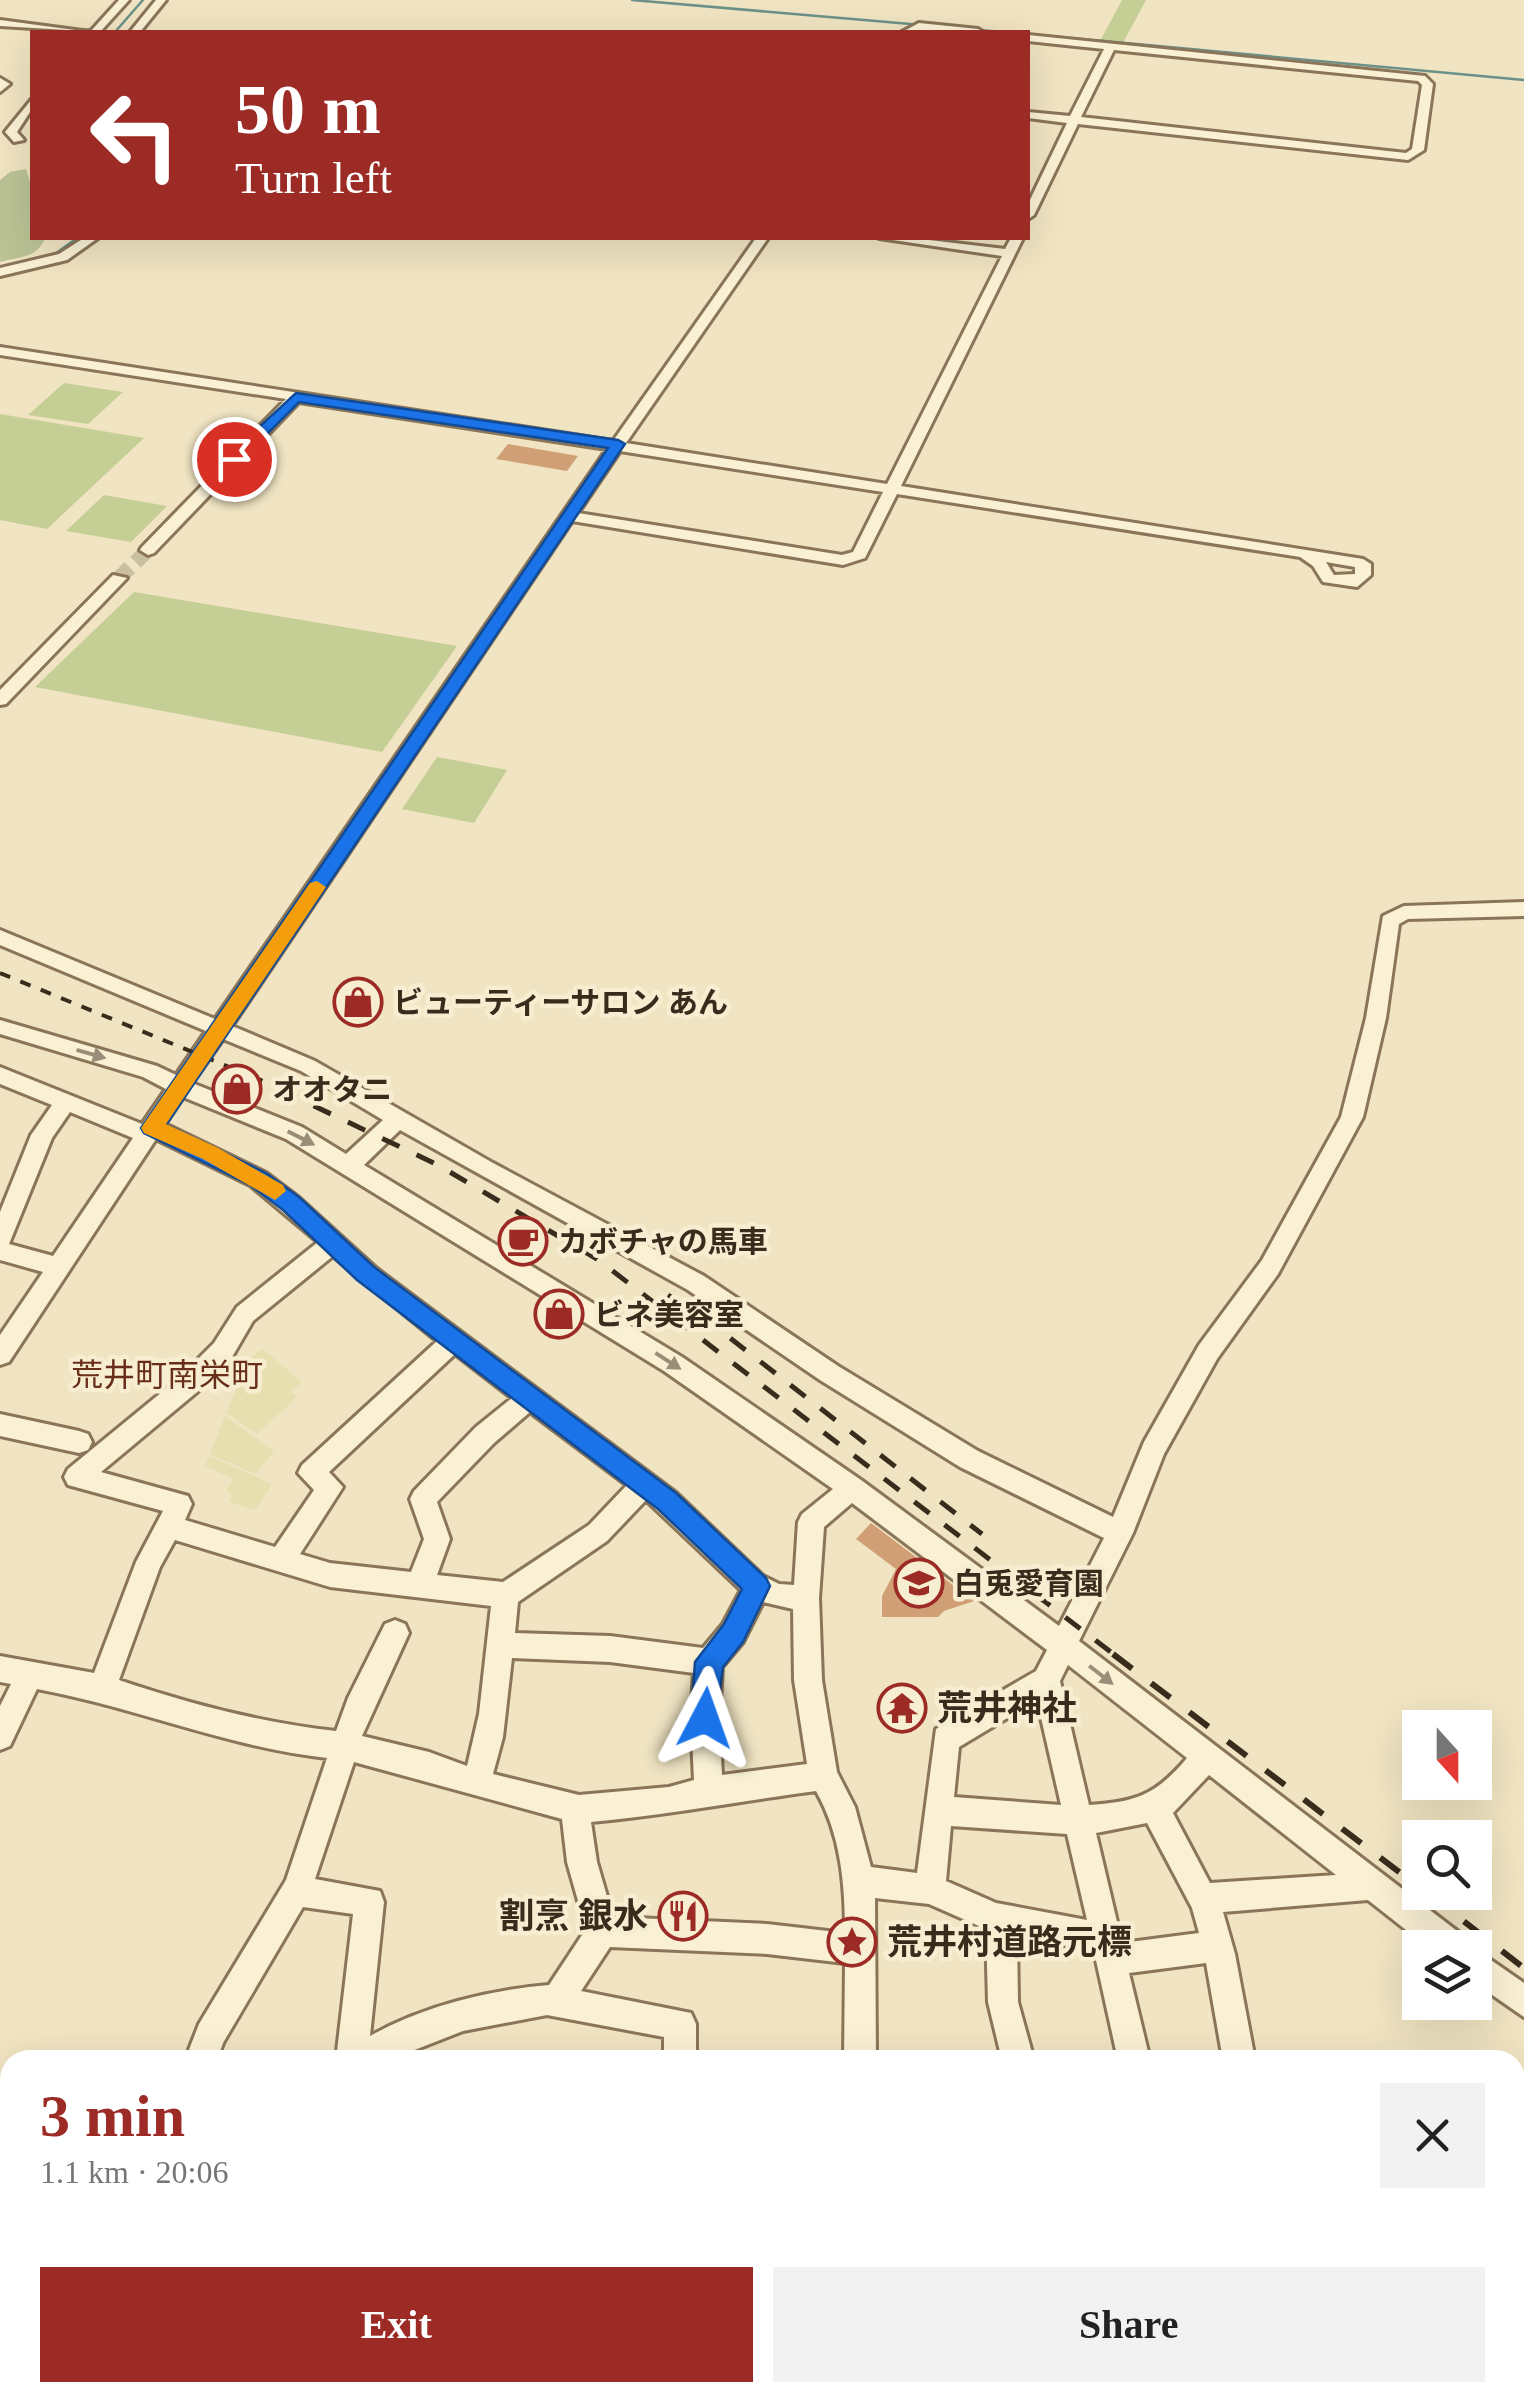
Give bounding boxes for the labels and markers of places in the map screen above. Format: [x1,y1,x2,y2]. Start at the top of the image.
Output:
pin [192,417,277,502]
shop icon: ビューティーサロン あん [332,976,384,1028]
place label: ビューティーサロン あん [393,986,728,1019]
shop icon: オオタニ [211,1063,263,1115]
place label: オオタニ [272,1073,392,1106]
cafe icon: カボチャの馬車 [497,1215,549,1267]
place label: カボチャの馬車 [558,1225,768,1258]
shop icon: ビネ美容室 [533,1288,585,1340]
place label: ビネ美容室 [594,1298,744,1331]
school or university icon: 白兎愛育園 [893,1557,945,1609]
place label: 白兎愛育園 [954,1567,1104,1600]
temple icon: 荒井神社 [876,1682,928,1734]
place label: 荒井神社 [937,1689,1077,1728]
restaurant icon: 割烹 銀水 [657,1890,709,1942]
place label: 割烹 銀水 [499,1897,648,1936]
place icon: 荒井村道路元標 [826,1916,878,1968]
place label: 荒井村道路元標 [887,1923,1132,1962]

